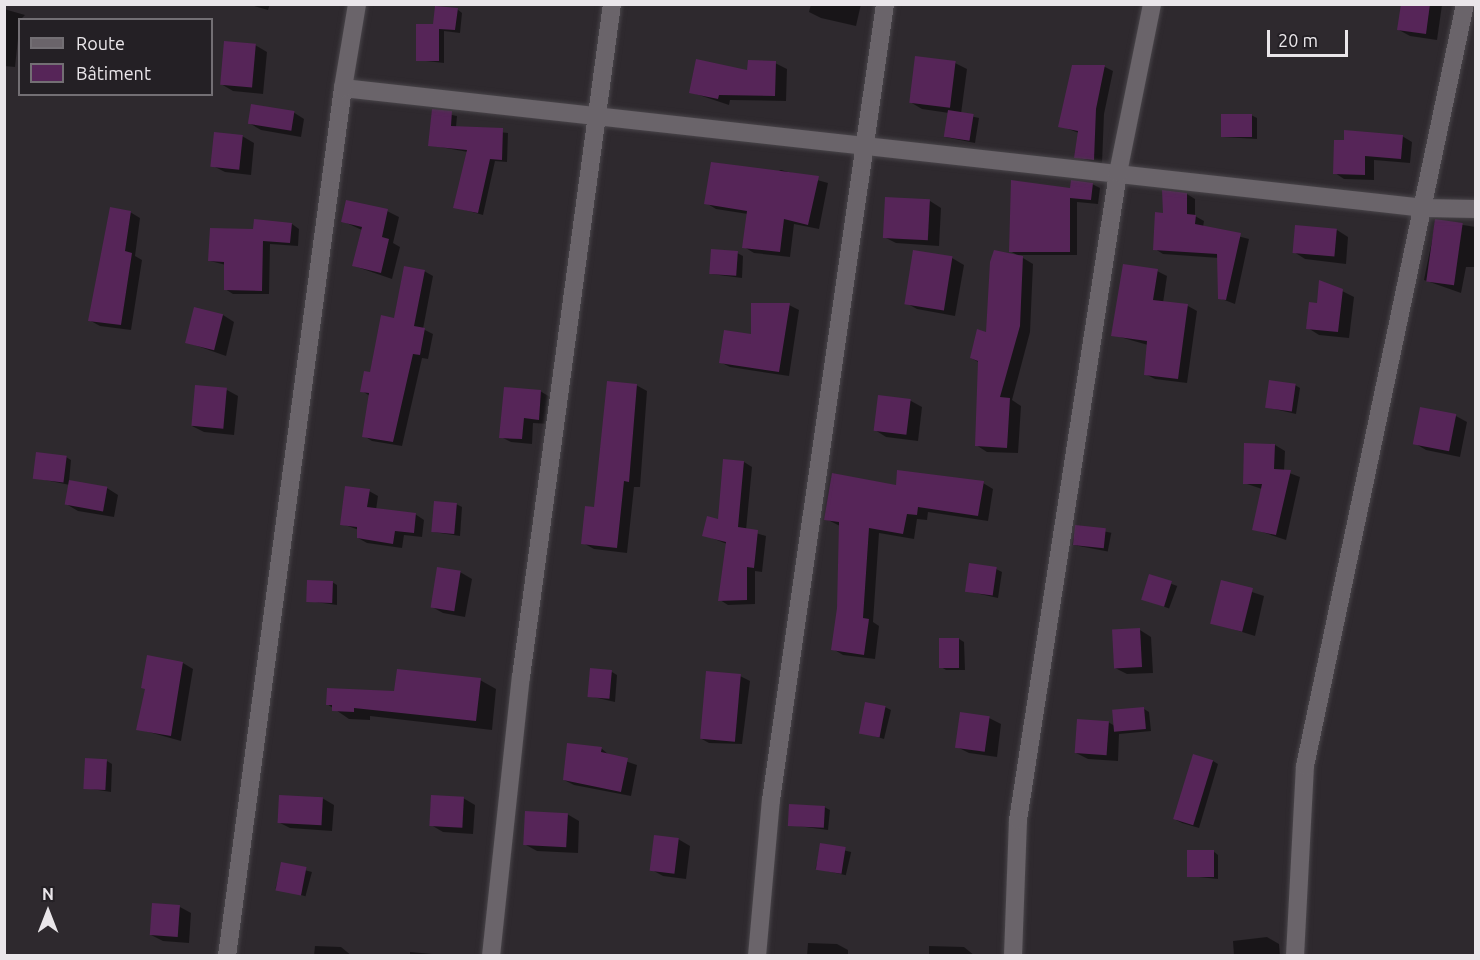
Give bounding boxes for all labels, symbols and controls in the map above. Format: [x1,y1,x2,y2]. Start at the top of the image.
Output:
legend [18,18,213,96]
scale bar [1270,18,1351,56]
text: 20 m [1278,30,1318,50]
text: Route [76,33,125,53]
text: Bâtiment [76,63,151,83]
north arrow [18,882,78,942]
text: N [42,885,54,903]

